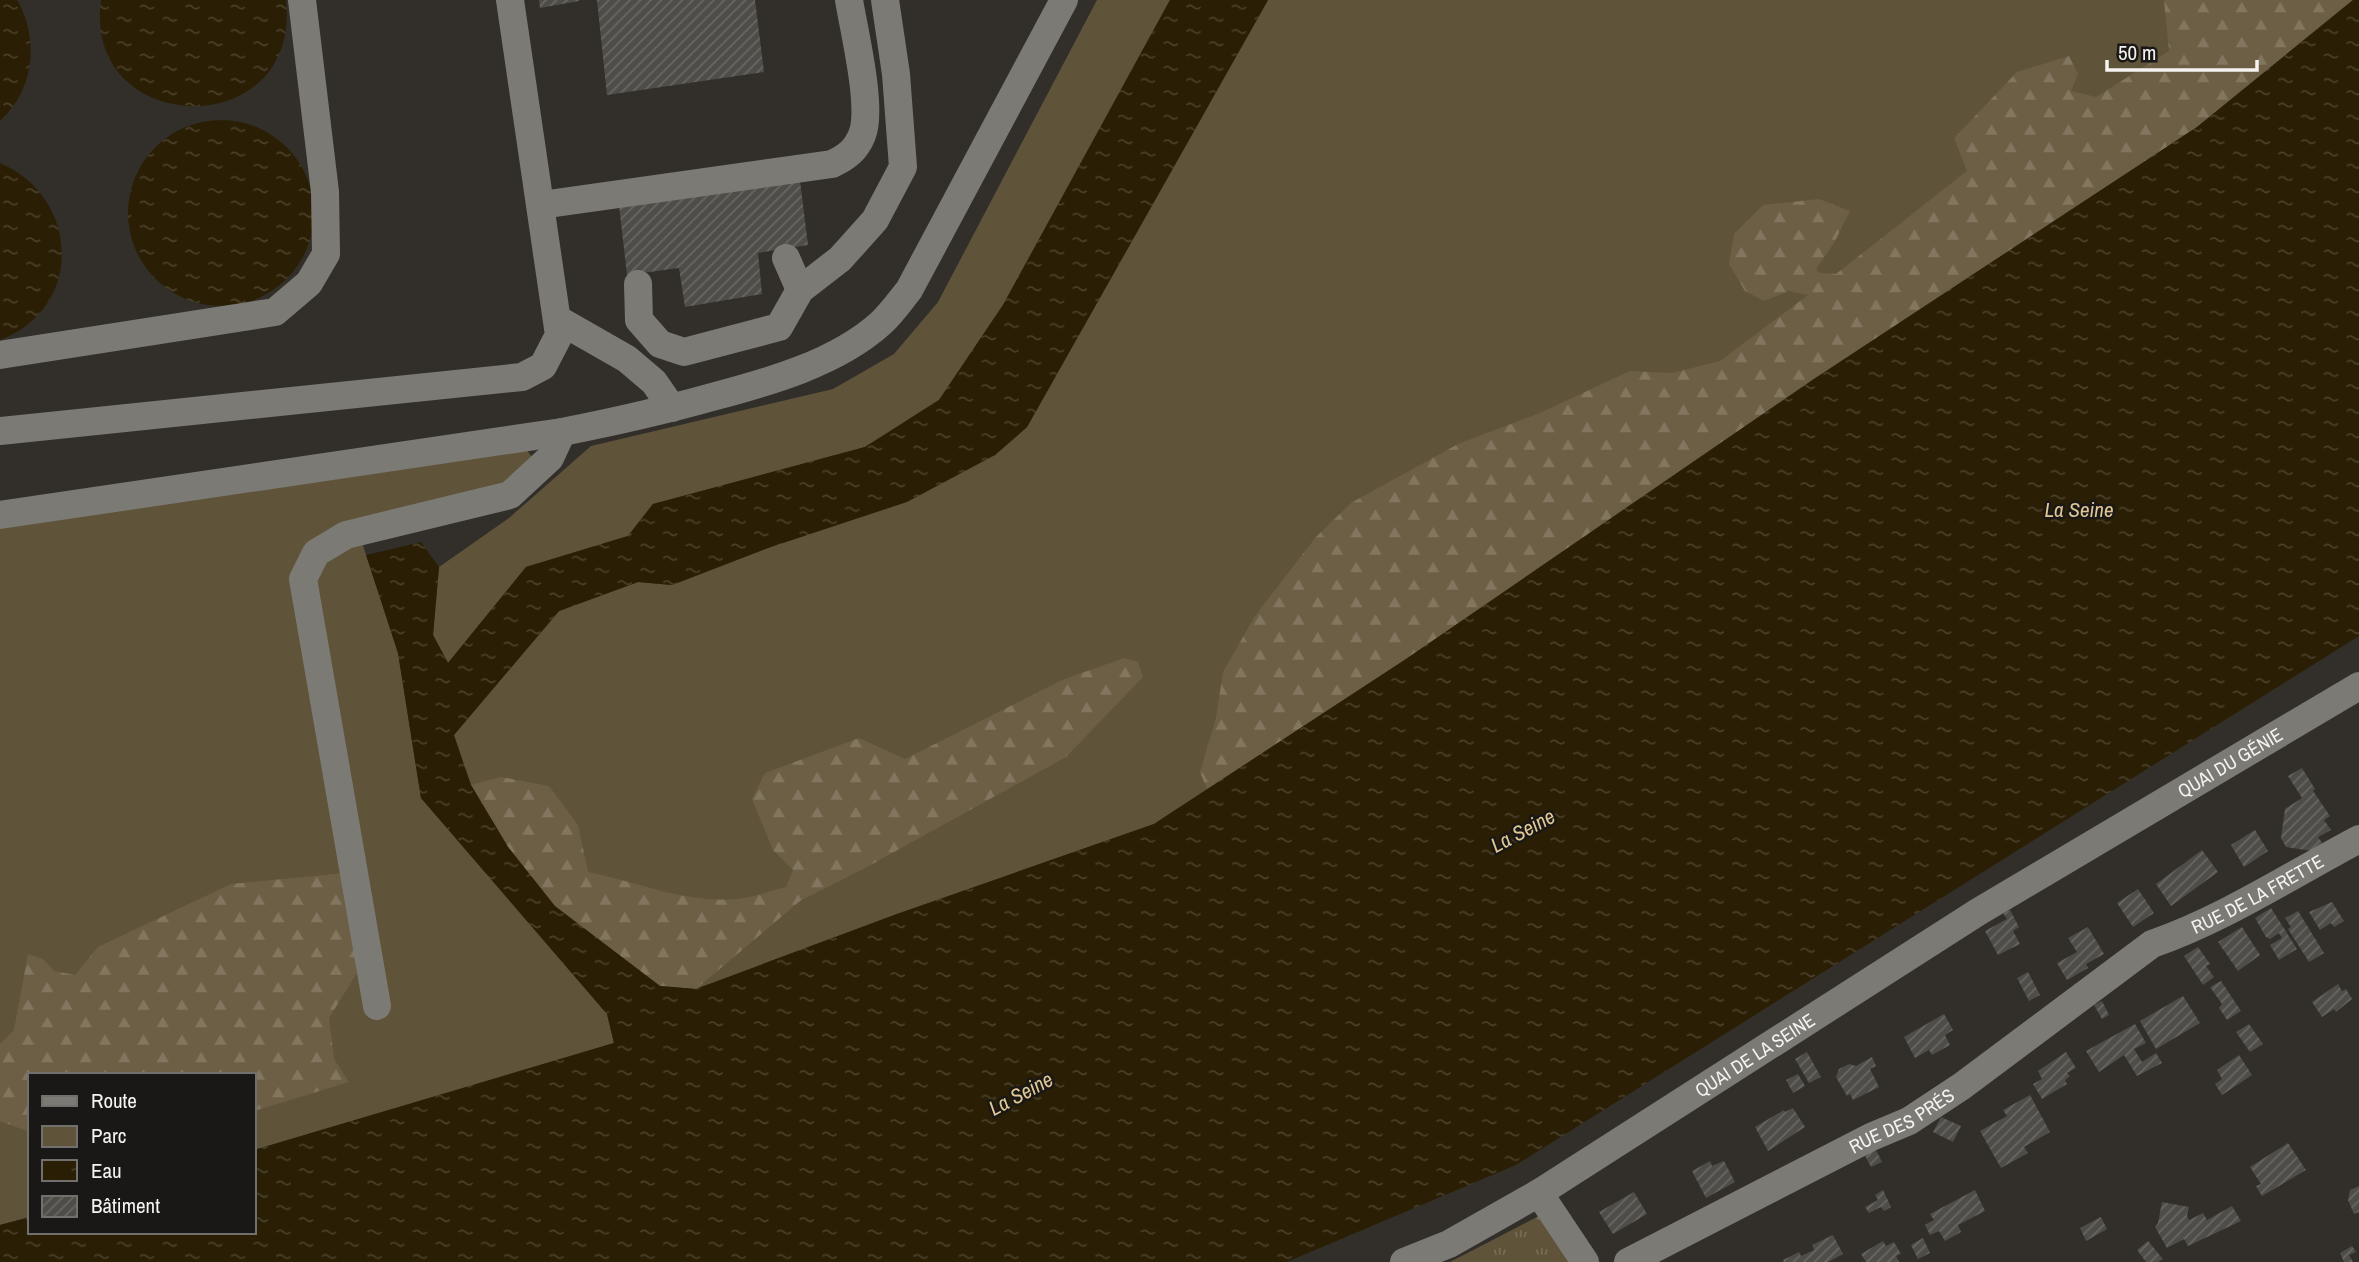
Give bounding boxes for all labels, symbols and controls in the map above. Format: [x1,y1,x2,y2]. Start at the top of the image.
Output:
scale bar [2107,28,2258,72]
text: 50 m [2118,38,2156,67]
water label: La Seine [2045,495,2113,524]
street label: QUAI DU GÉNIE [2173,721,2287,804]
water label: La Seine [1486,802,1560,860]
street label: RUE DE LA FRETTE [2187,848,2328,940]
street label: QUAI DE LA SEINE [1690,1007,1820,1103]
water label: La Seine [984,1065,1058,1123]
legend [28,1073,256,1234]
street label: RUE DES PRÉS [1844,1082,1959,1159]
text: Route [91,1086,137,1115]
text: Parc [91,1121,126,1150]
text: Eau [91,1156,122,1185]
text: Bâtiment [91,1191,160,1220]

